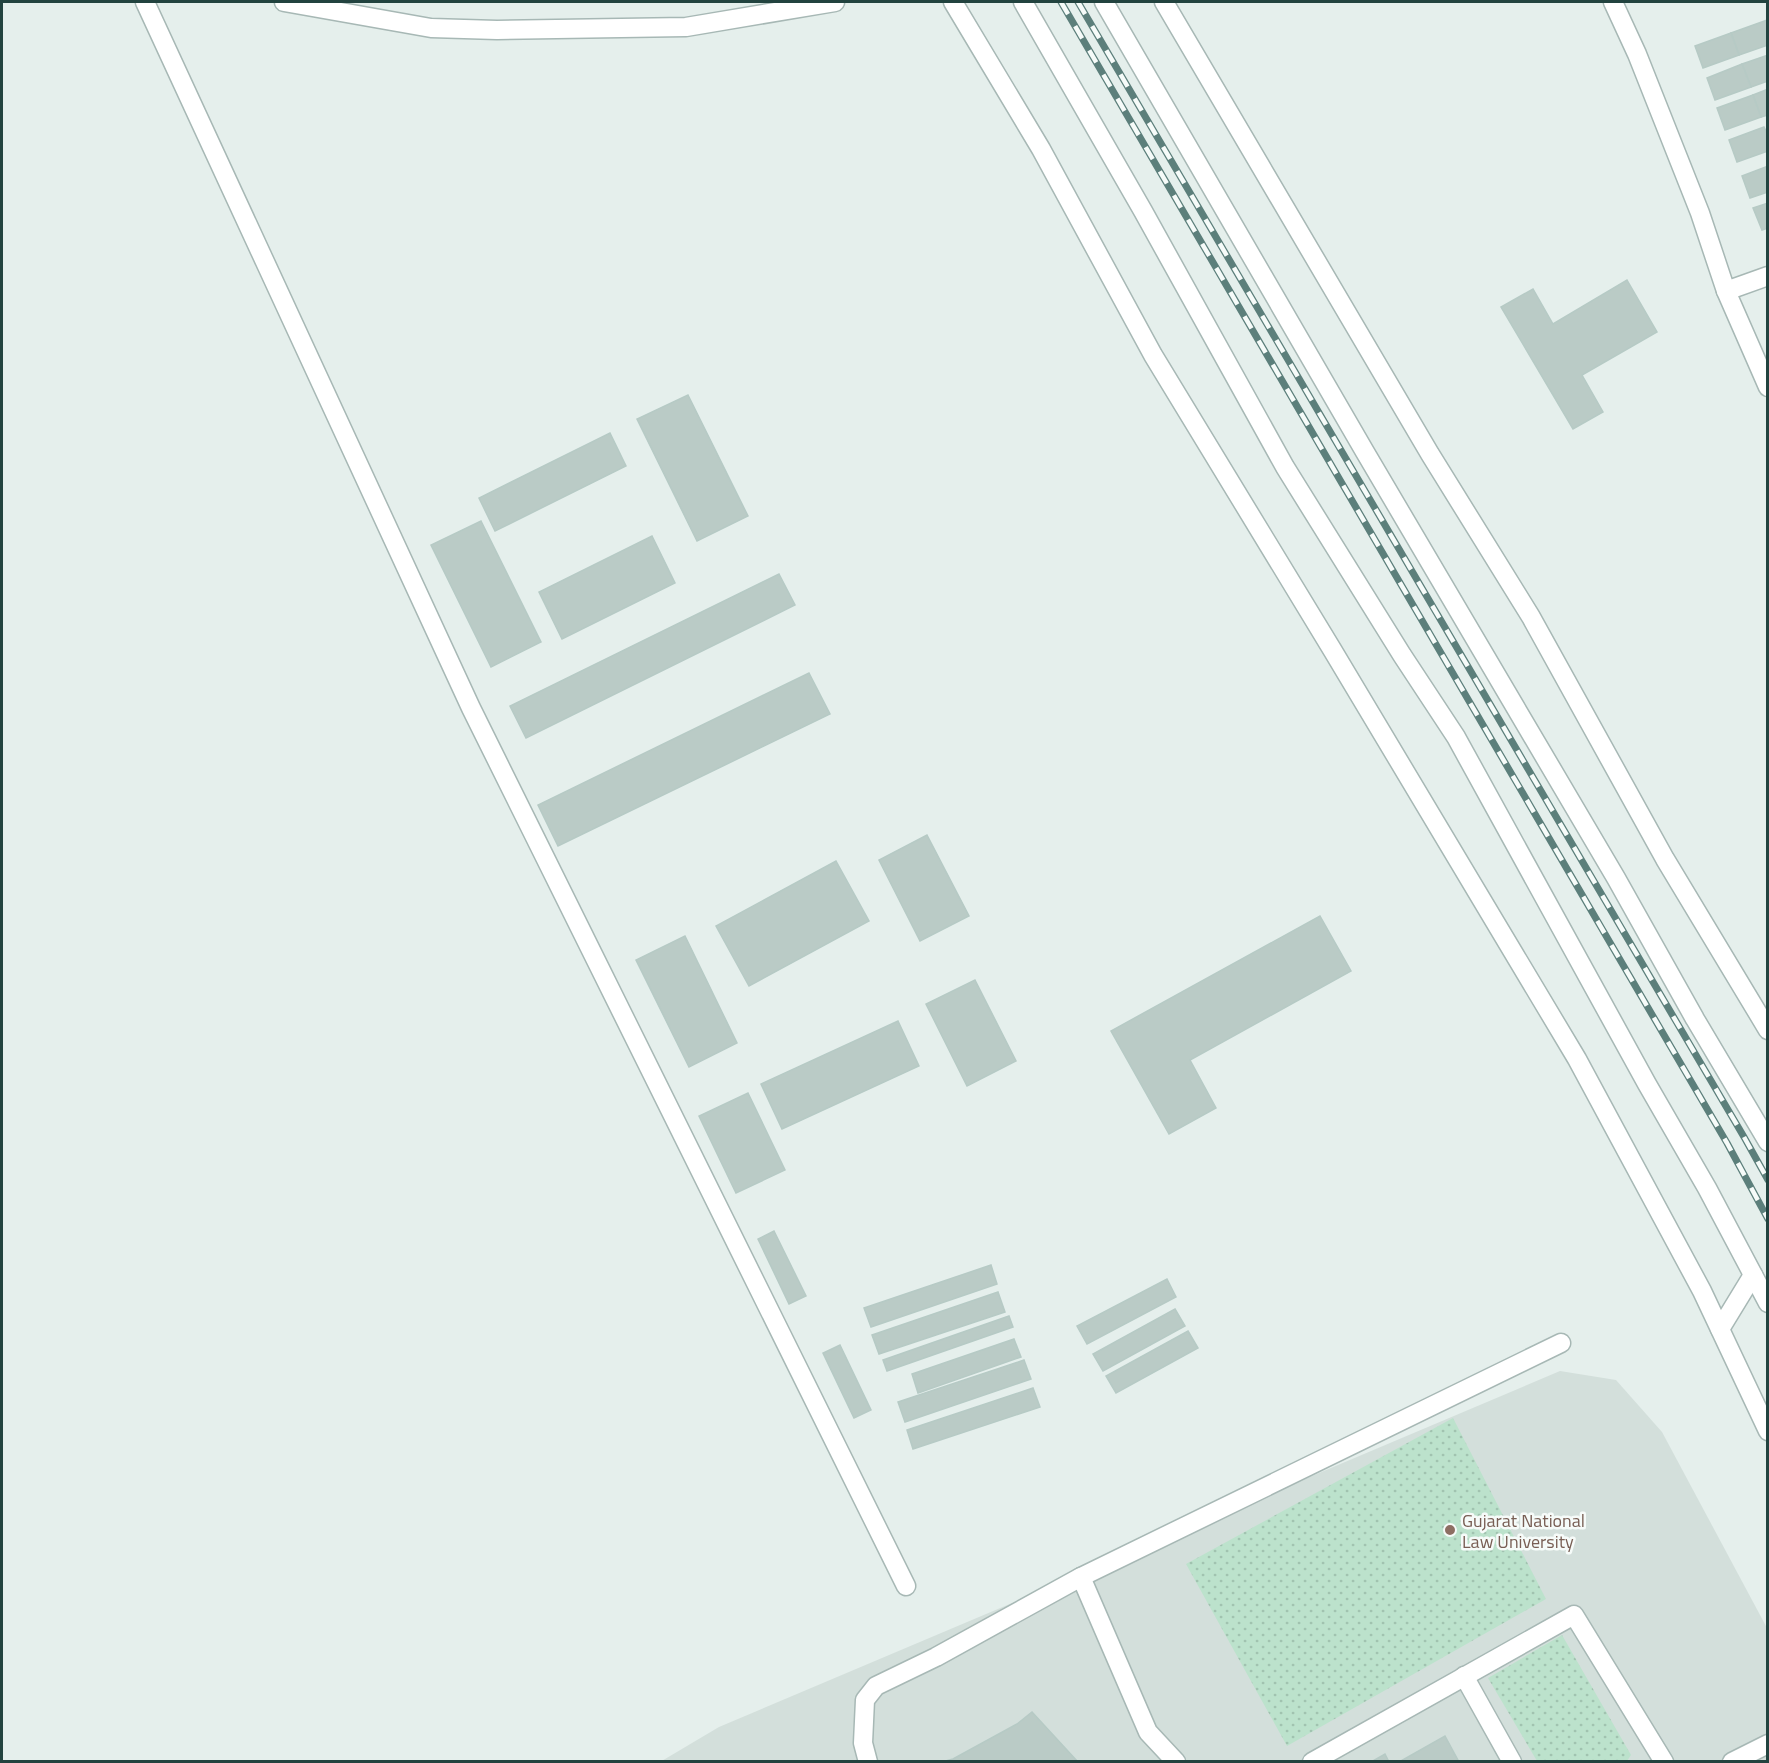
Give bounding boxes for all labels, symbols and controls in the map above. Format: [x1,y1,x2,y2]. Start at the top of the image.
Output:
place label: Gujarat National Law University [1462,1507,1585,1555]
marker: Gujarat National Law University [1443,1523,1457,1537]

